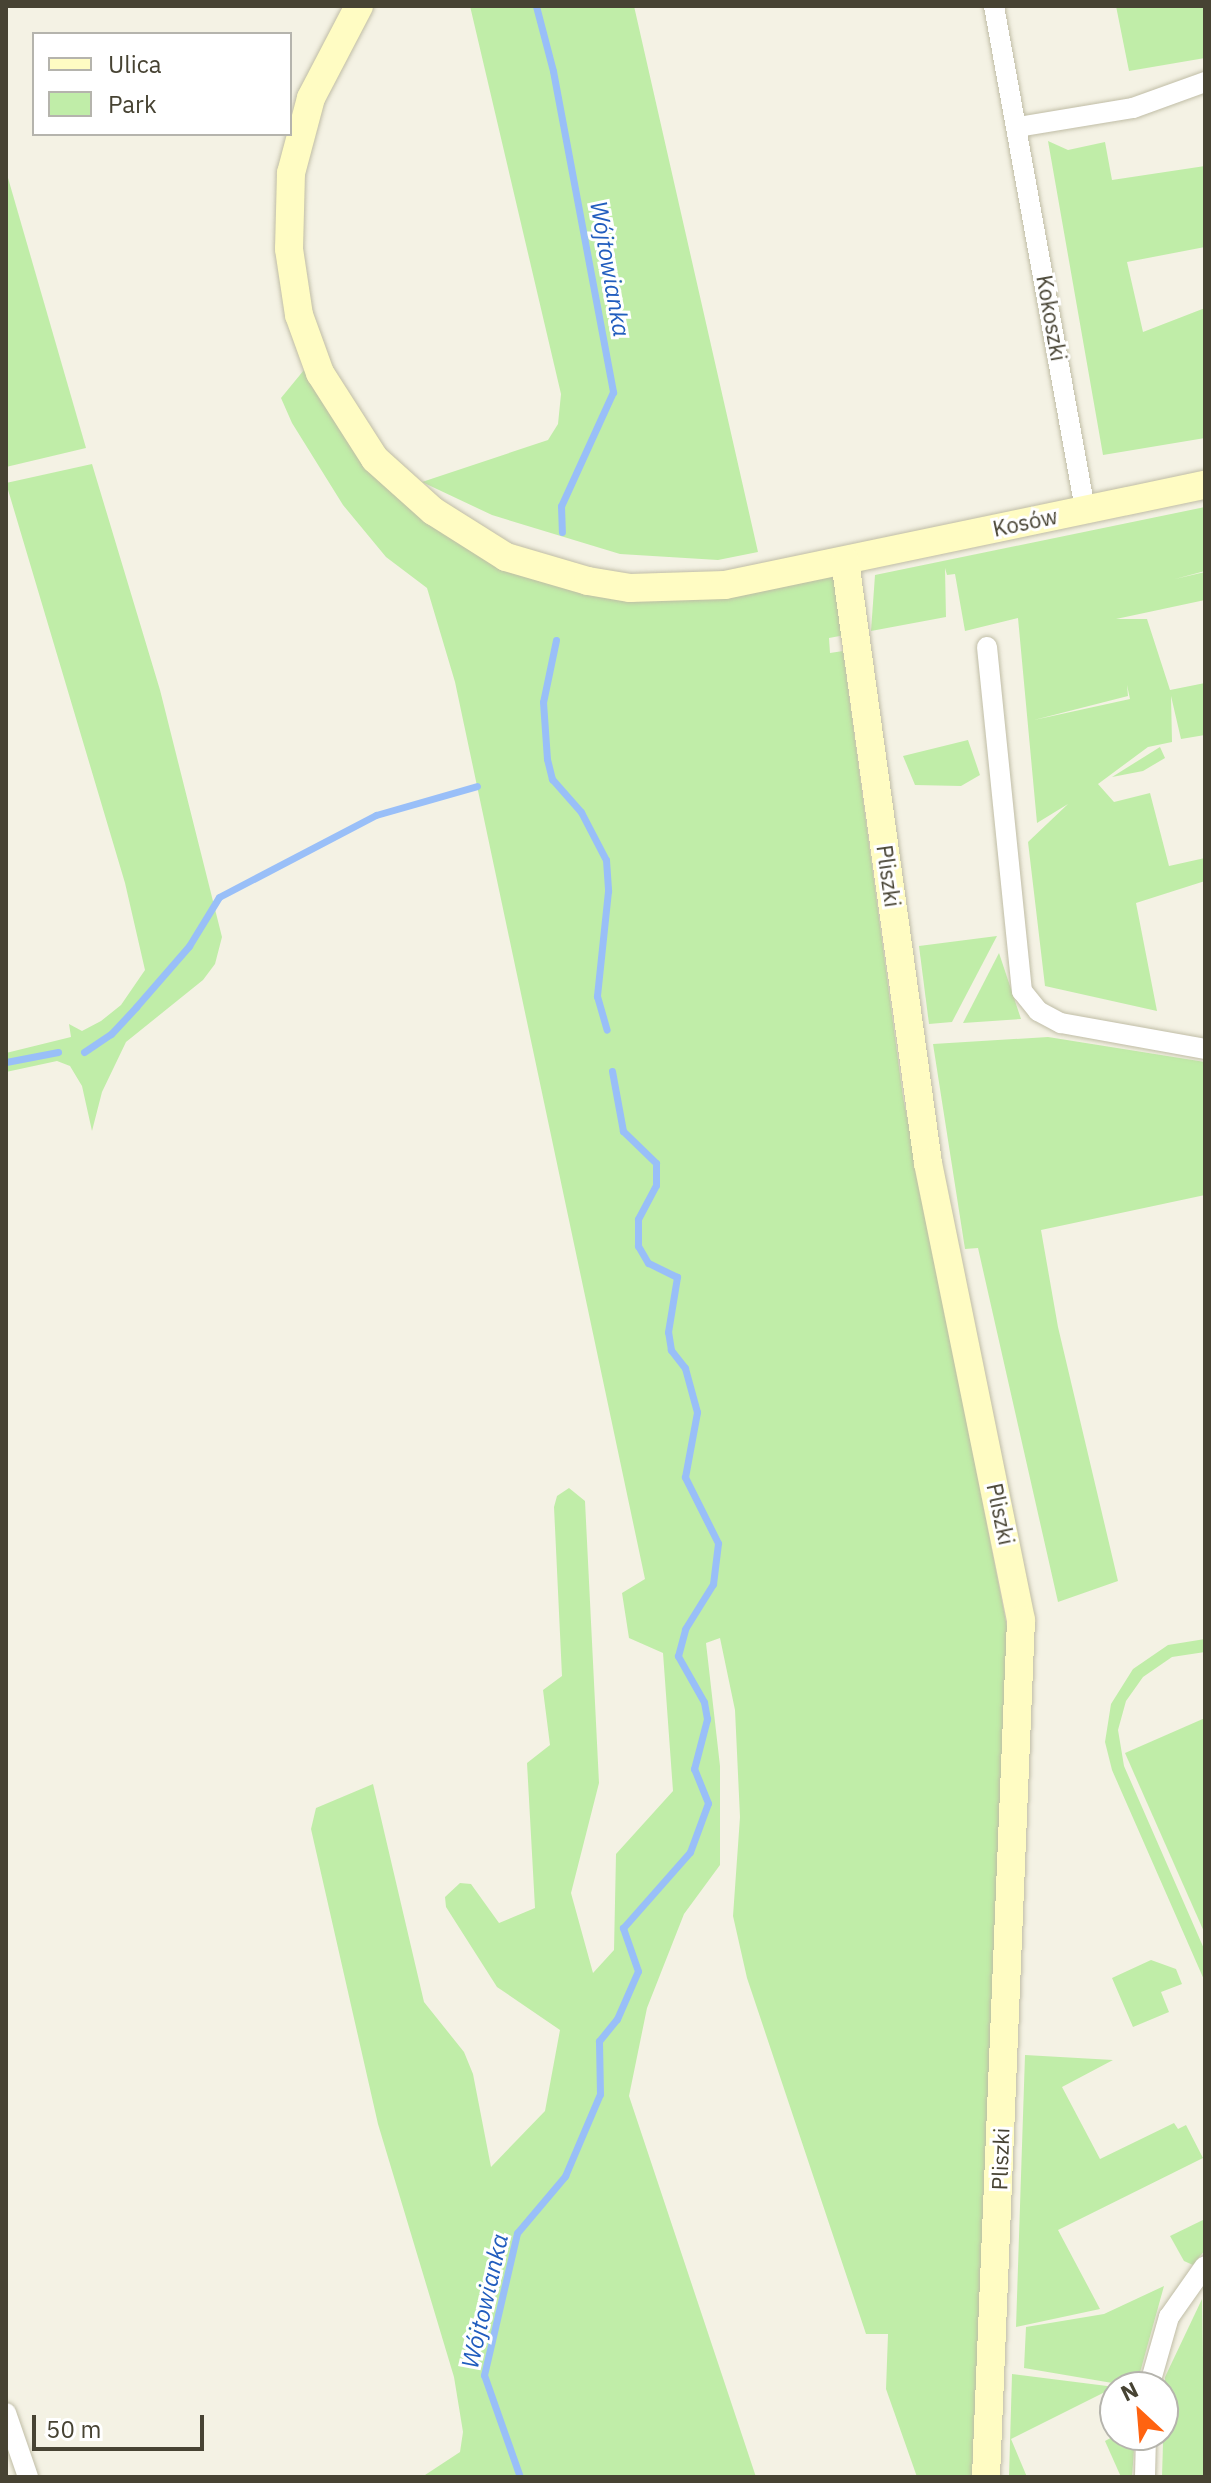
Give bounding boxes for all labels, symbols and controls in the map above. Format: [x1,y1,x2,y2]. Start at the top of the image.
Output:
legend [32,32,292,136]
text: Ulica [108,48,162,80]
text: Park [108,88,157,120]
water label: Wójtowianka [584,199,636,339]
street label: Kokoszki [1031,273,1073,363]
street label: Kosów [990,502,1060,542]
street label: Pliszki [872,843,906,909]
street label: Pliszki [982,1481,1020,1547]
street label: Pliszki [986,2127,1014,2191]
water label: Wójtowianka [456,2231,514,2371]
north arrow [1099,2371,1179,2451]
text: N [1116,2374,1143,2407]
scale bar [36,2399,208,2449]
text: 50 m [46,2413,101,2445]

